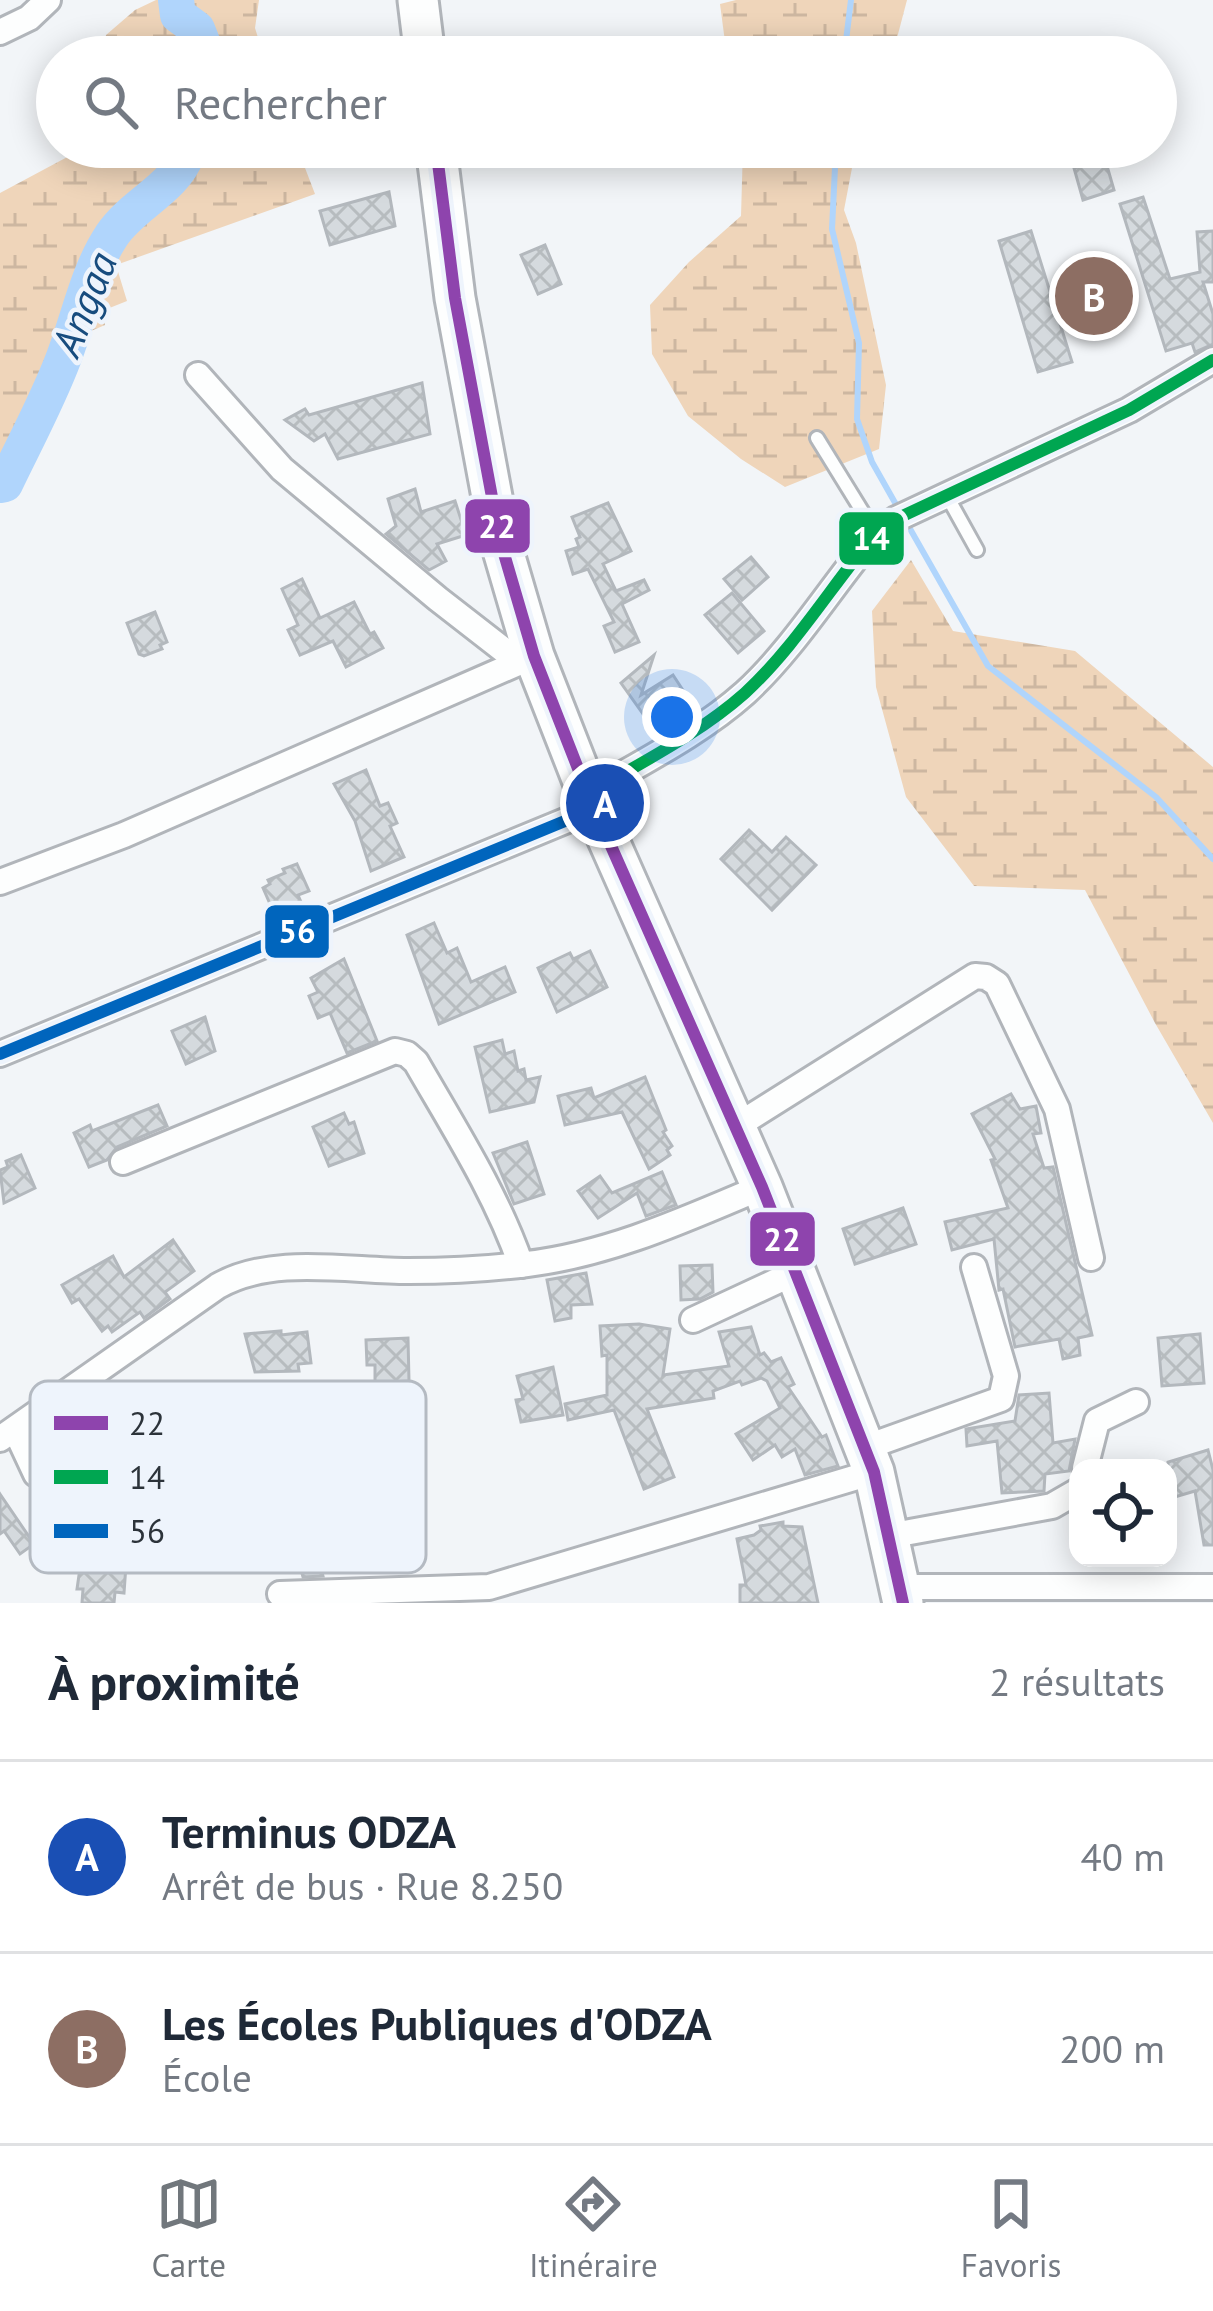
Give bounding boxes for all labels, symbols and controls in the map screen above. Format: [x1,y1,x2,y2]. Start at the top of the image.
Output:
search box [36,36,1177,168]
icon: search [78,69,144,135]
text: Rechercher [174,73,387,131]
water label: Angaa [37,243,129,366]
pin: B [1055,251,1133,341]
line badge: 22 [463,497,532,555]
text: 22 [478,504,516,547]
line badge: 14 [837,510,906,567]
text: 14 [852,516,890,559]
your location [642,687,702,747]
pin: A [566,758,644,848]
line badge: 56 [263,903,331,960]
text: 56 [278,909,316,952]
line badge: 22 [748,1210,817,1268]
text: 22 [763,1217,801,1260]
legend [30,1381,426,1573]
text: 22 [129,1401,165,1444]
text: 14 [129,1455,165,1498]
map controls [1069,1459,1177,1567]
button: locate [1069,1459,1177,1567]
text: 56 [129,1509,165,1552]
text: À proximité [48,1648,300,1714]
text: 2 résultats [989,1656,1165,1707]
text: Terminus ODZA [162,1802,456,1860]
text: A [75,1831,99,1882]
text: 40 m [1080,1831,1165,1882]
text: Arrêt de bus · Rue 8.250 [162,1860,563,1911]
text: Les Écoles Publiques d'ODZA [162,1994,712,2052]
text: B [75,2023,99,2074]
text: 200 m [1059,2023,1165,2074]
text: École [162,2052,252,2103]
tab: Carte [152,2171,226,2286]
tab: Itinéraire [529,2171,658,2286]
tab: Favoris [961,2171,1061,2286]

